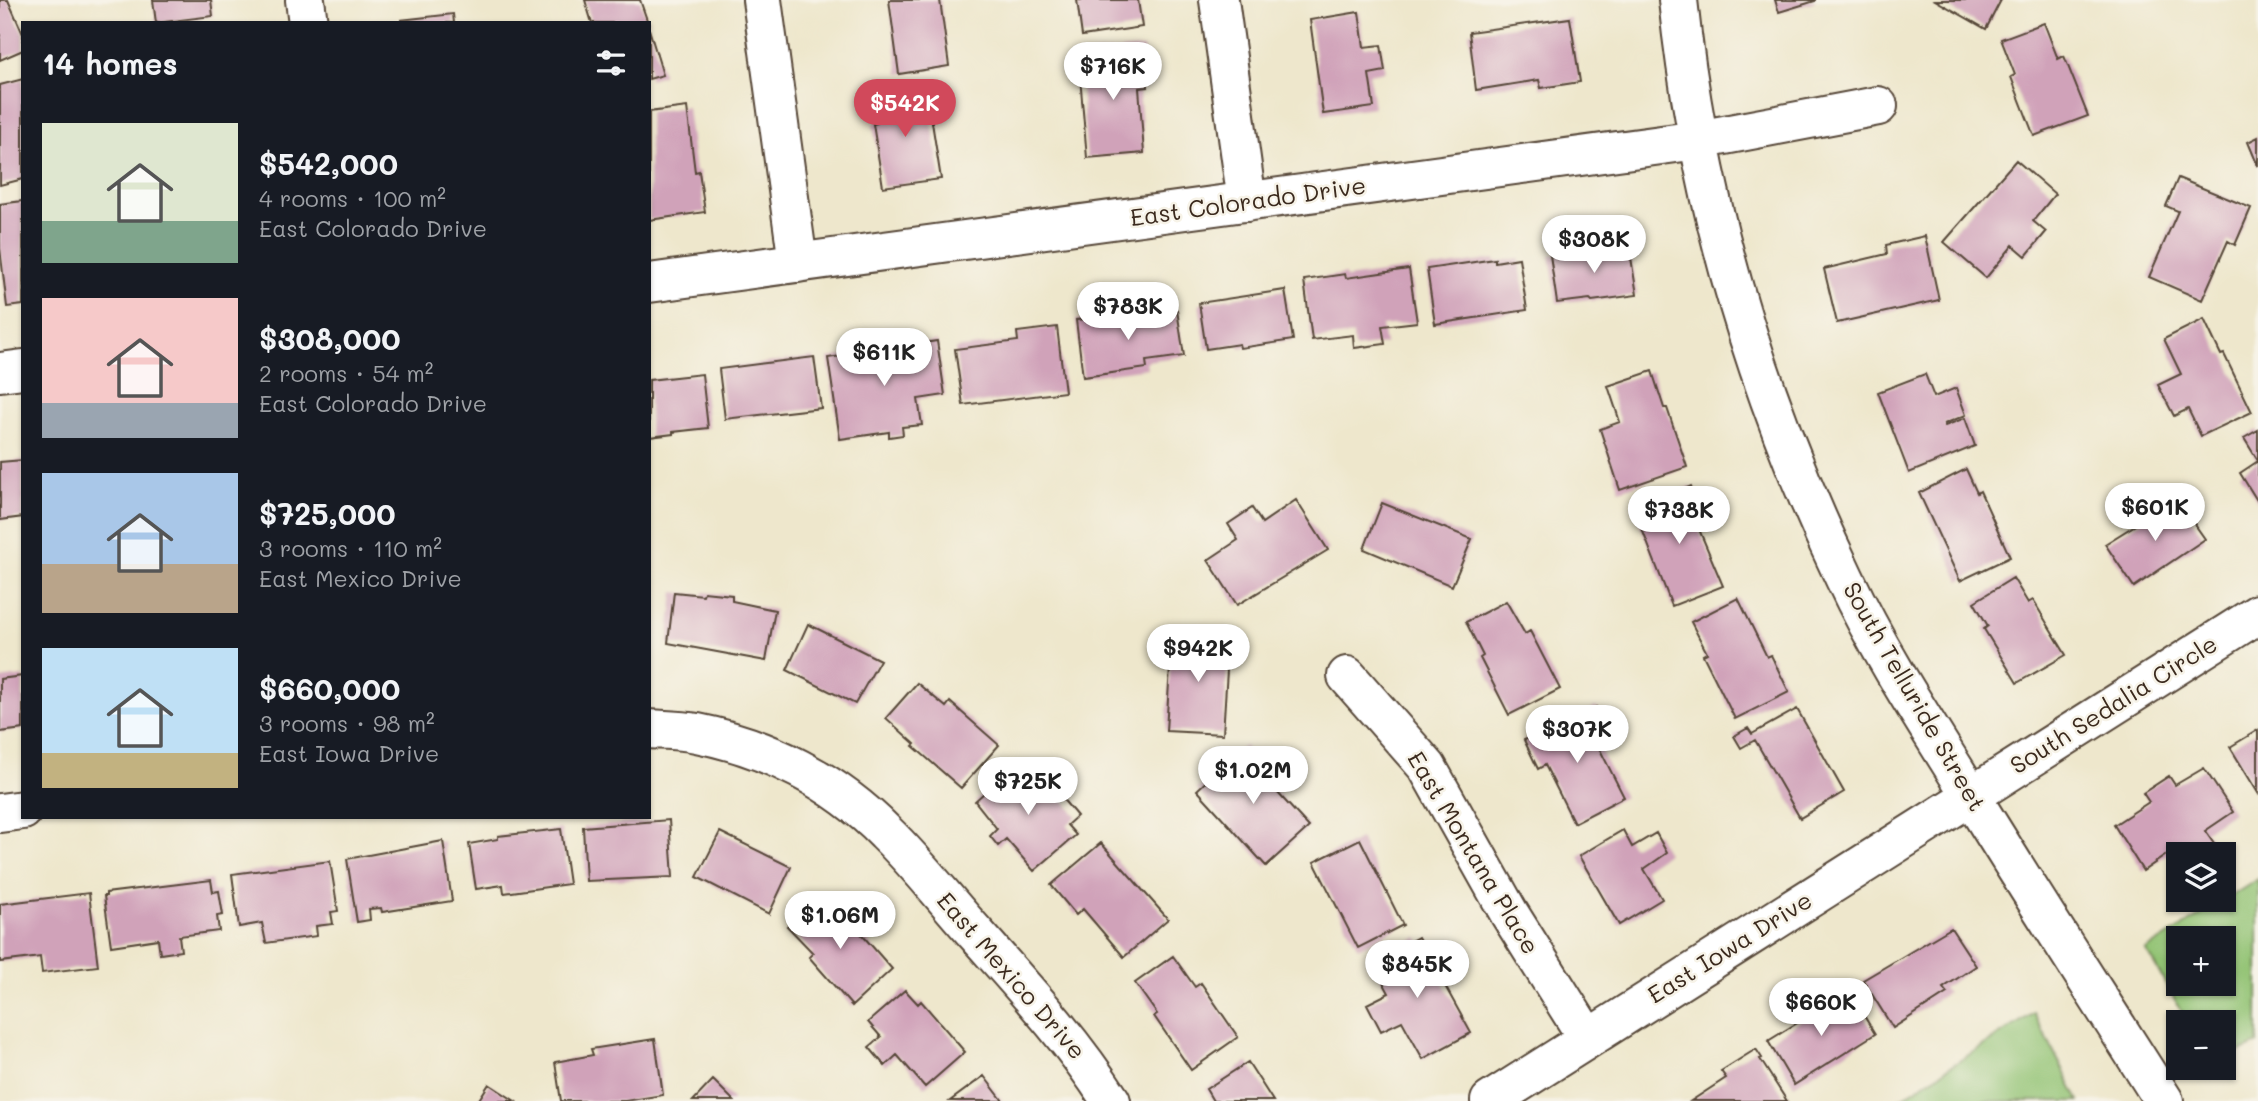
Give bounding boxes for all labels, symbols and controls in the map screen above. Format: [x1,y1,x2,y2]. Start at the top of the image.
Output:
pin: $716K [1064,42,1162,102]
text: 14 homes [42,43,178,83]
icon: filters [592,44,630,82]
text: $716K [1080,50,1146,80]
pin: $542K [856,80,954,139]
text: $542K [870,87,940,117]
text: $542,000 [259,143,398,183]
icon: home [98,151,182,235]
street label: East Colorado Drive [1128,169,1368,232]
text: 4 rooms · 100 m² [259,183,446,213]
text: East Colorado Drive [259,213,487,243]
pin: $308K [1545,216,1643,275]
text: $308K [1558,223,1630,253]
pin: $783K [1079,282,1177,342]
text: $783K [1093,290,1163,320]
text: $308,000 [259,318,401,358]
icon: home [98,326,182,410]
pin: $611K [835,328,933,388]
text: $611K [852,336,916,366]
text: 2 rooms · 54 m² [259,358,434,388]
text: East Colorado Drive [259,388,487,418]
pin: $601K [2106,484,2204,543]
pin: $738K [1630,486,1728,546]
text: $601K [2121,491,2189,521]
text: $725,000 [259,493,396,533]
text: $738K [1644,494,1714,524]
icon: home [98,501,182,585]
text: 3 rooms · 110 m² [259,533,442,563]
text: East Mexico Drive [259,563,462,593]
street label: South Telluride Street [1837,576,1994,816]
pin: $942K [1149,624,1247,684]
street label: South Sedalia Circle [2004,627,2223,780]
text: $942K [1163,632,1233,662]
text: $660,000 [259,668,400,708]
icon: home [98,676,182,760]
pin: $307K [1528,706,1626,765]
text: 3 rooms · 98 m² [259,708,435,738]
text: $307K [1542,713,1612,743]
text: East Iowa Drive [259,738,439,768]
street label: East Montana Place [1401,745,1547,959]
pin: $1.02M [1196,746,1310,806]
text: $1.02M [1214,754,1292,784]
pin: $725K [979,758,1077,817]
text: $725K [994,765,1062,795]
map controls [2166,842,2236,1080]
button: layers [2166,842,2236,912]
street label: East Iowa Drive [1641,884,1817,1010]
street label: East Mexico Drive [931,885,1093,1065]
pin: $1.06M [783,892,897,951]
text: $1.06M [801,899,879,929]
button: + [2166,926,2236,996]
pin: $845K [1368,940,1466,1000]
text: $845K [1381,948,1453,978]
pin: $660K [1772,978,1870,1038]
text: $660K [1785,986,1857,1016]
button: − [2166,1010,2236,1080]

